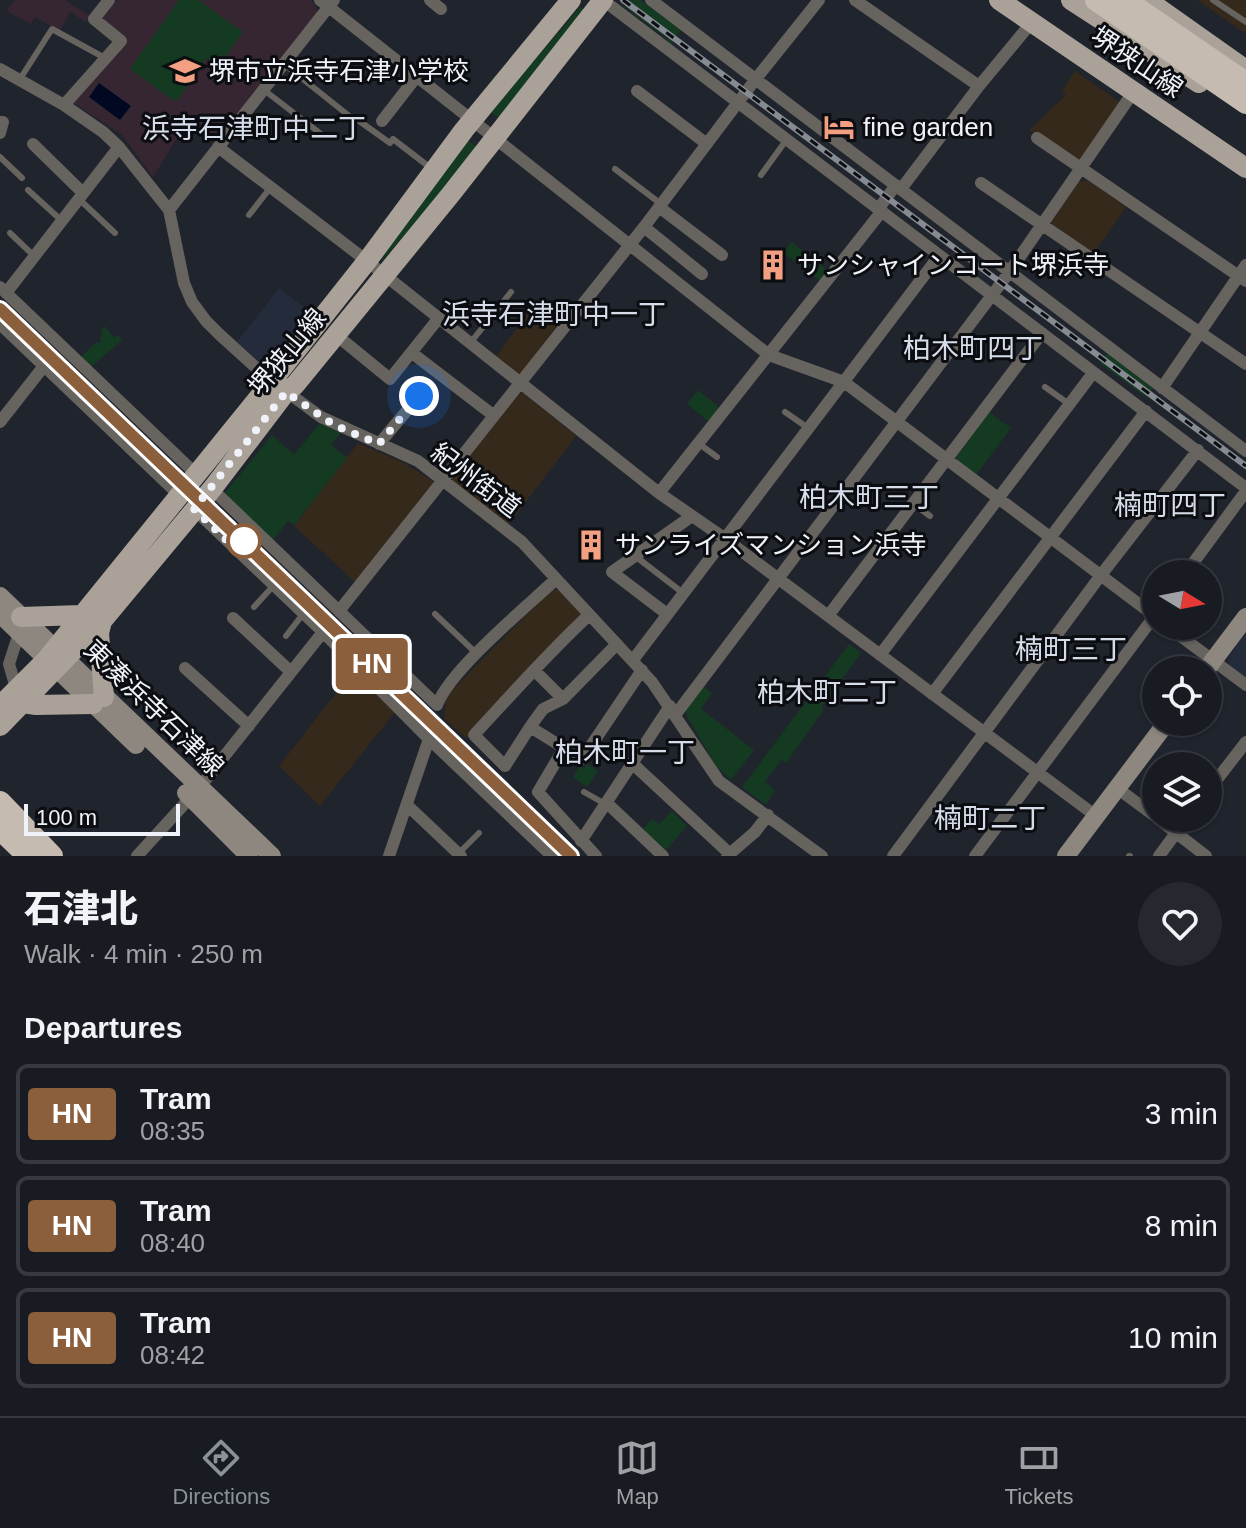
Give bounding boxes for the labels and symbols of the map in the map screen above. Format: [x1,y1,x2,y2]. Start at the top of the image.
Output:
street label: 堺狭山線 [1085,20,1189,104]
school or university icon: 堺市立浜寺石津小学校 [168,54,202,88]
place label: 堺市立浜寺石津小学校 [209,56,469,86]
hotel icon: fine garden [822,110,856,144]
place label: fine garden [863,112,993,142]
district label: 浜寺石津町中二丁 [142,113,366,144]
building icon: サンシャインコート堺浜寺 [756,248,790,282]
place label: サンシャインコート堺浜寺 [797,250,1109,280]
district label: 浜寺石津町中一丁 [442,299,666,330]
street label: 堺狭山線 [242,303,332,401]
district label: 柏木町四丁 [903,333,1043,364]
your location [399,376,439,416]
street label: 紀州街道 [425,437,527,523]
district label: 柏木町三丁 [799,482,939,513]
district label: 楠町四丁 [1114,490,1226,521]
unlabelled marker [227,524,261,558]
building icon: サンライズマンション浜寺 [574,528,608,562]
place label: サンライズマンション浜寺 [615,530,926,560]
north arrow [1142,560,1222,640]
street label: 東湊浜寺石津線 [78,634,230,782]
district label: 楠町三丁 [1015,634,1127,665]
line badge: HN [336,638,408,690]
district label: 柏木町二丁 [757,677,897,708]
district label: 柏木町一丁 [555,737,695,768]
scale bar [24,800,180,836]
district label: 楠町二丁 [934,803,1046,834]

